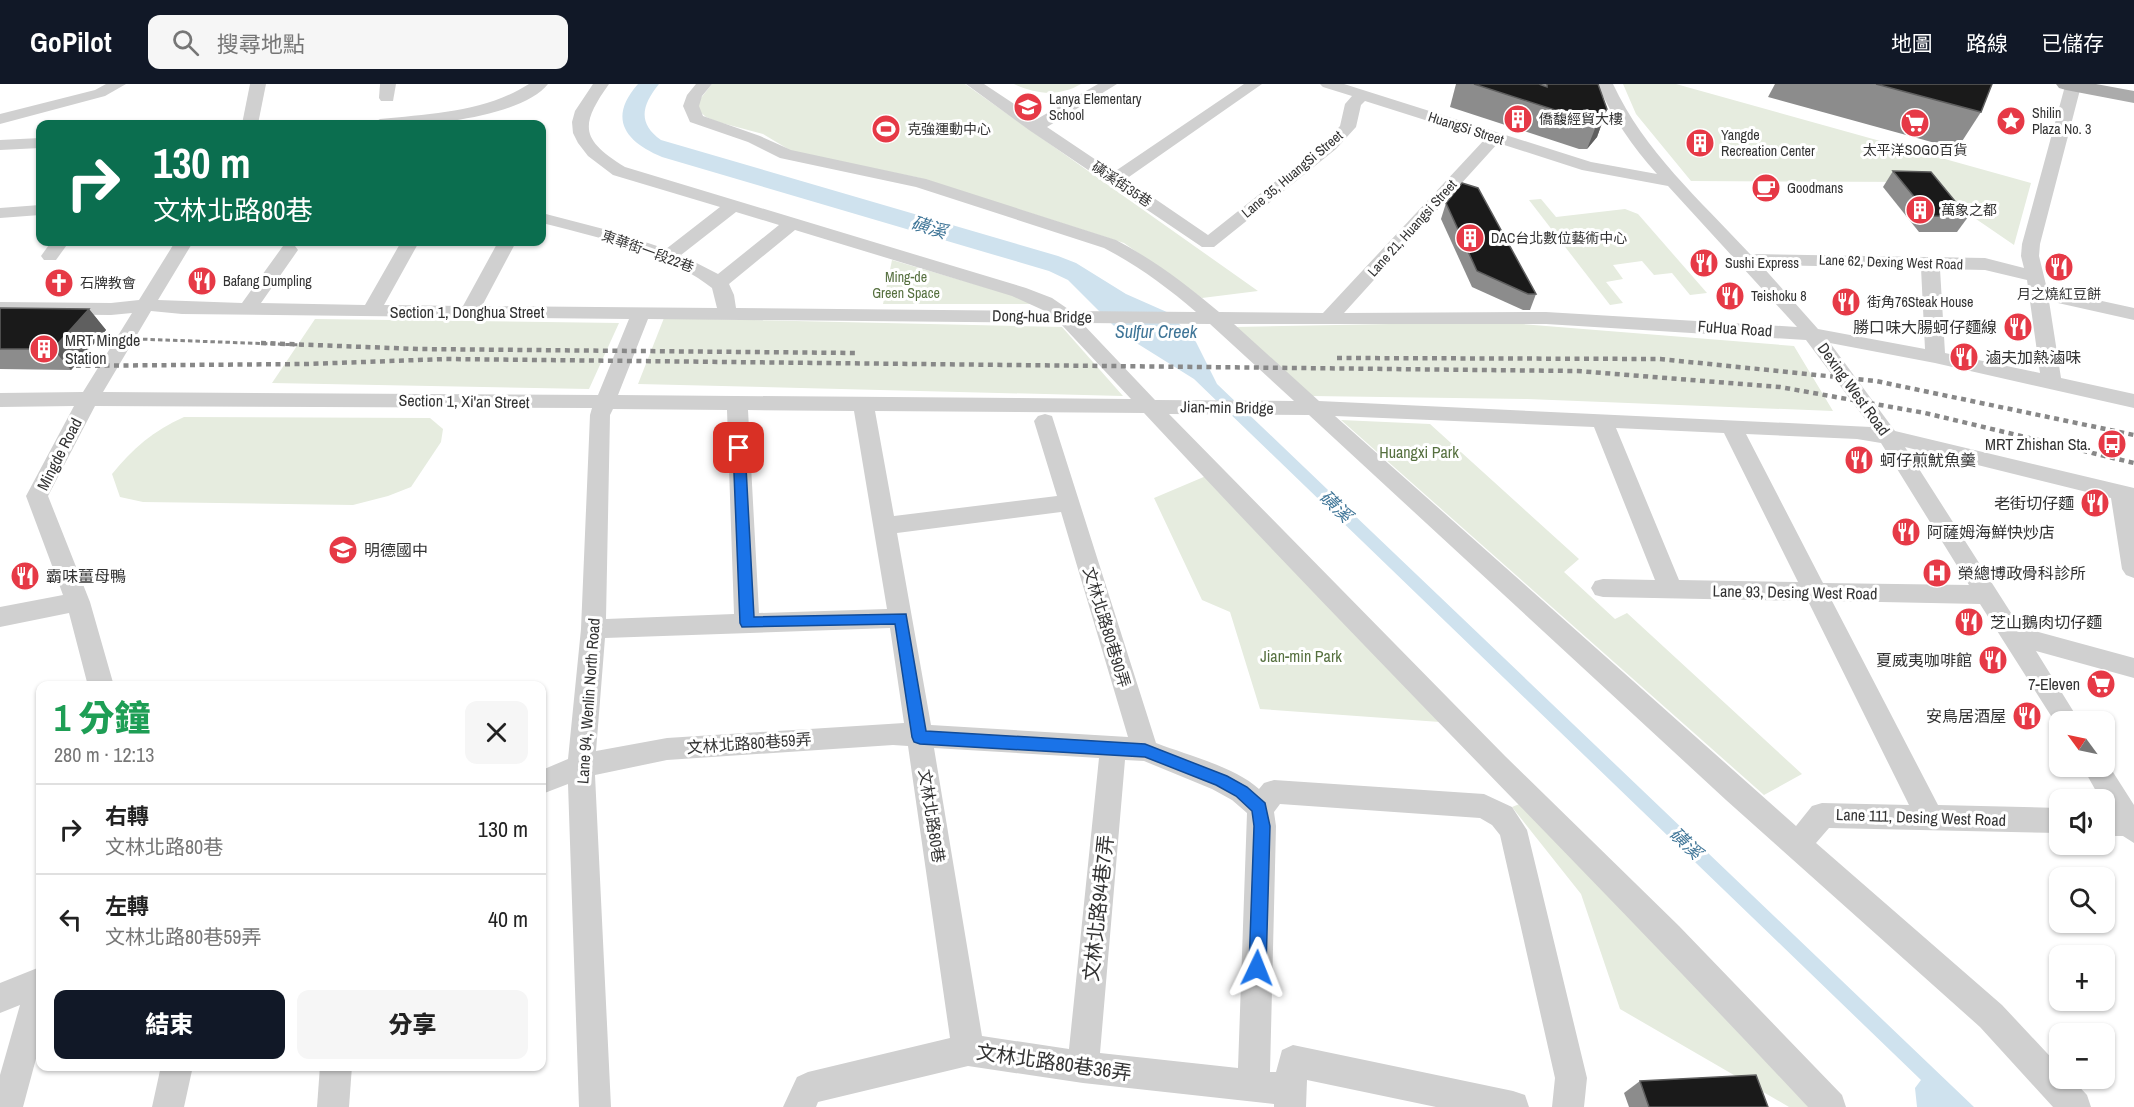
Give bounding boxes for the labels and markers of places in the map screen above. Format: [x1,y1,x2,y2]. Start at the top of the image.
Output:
place label: Lanya Elementary School [1049,90,1142,124]
school or university icon: Lanya Elementary School [1012,91,1044,123]
building icon: 僑馥經貿大樓 [1502,103,1534,135]
place label: Shilin Plaza No. 3 [2032,104,2091,138]
place icon: Shilin Plaza No. 3 [1995,105,2027,137]
supermarket icon: 太平洋SOGO百貨 [1899,107,1931,139]
place label: 僑馥經貿大樓 [1539,110,1623,128]
sports icon: 克強運動中心 [870,113,902,145]
place label: 克強運動中心 [907,120,991,138]
place label: Yangde Recreation Center [1721,126,1815,160]
building icon: Yangde Recreation Center [1684,127,1716,159]
place label: 太平洋SOGO百貨 [1863,141,1967,159]
cafe icon: Goodmans [1750,172,1782,204]
place label: Goodmans [1787,179,1843,197]
building icon: 萬象之都 [1904,194,1936,226]
place label: 萬象之都 [1941,201,1997,219]
building icon: DAC台北數位藝術中心 [1454,222,1486,254]
place label: DAC台北數位藝術中心 [1491,229,1627,247]
restaurant icon: Sushi Express [1688,247,1720,279]
restaurant icon: 月之燒紅豆餅 [2043,251,2075,283]
place label: Sushi Express [1725,254,1799,272]
restaurant icon: Bafang Dumpling [186,265,218,297]
church icon: 石牌教會 [43,267,75,299]
place label: Bafang Dumpling [223,272,312,290]
place label: 石牌教會 [80,274,136,292]
restaurant icon: Teishoku 8 [1714,280,1746,312]
place label: 月之燒紅豆餅 [2017,285,2101,303]
restaurant icon: 街角76Steak House [1830,286,1862,318]
place label: Teishoku 8 [1751,287,1807,305]
place label: 街角76Steak House [1867,293,1974,311]
restaurant icon: 勝口味大腸蚵仔麵線 [2002,311,2034,343]
place label: 勝口味大腸蚵仔麵線 [1853,316,1997,338]
place label: MRT Mingde Station [65,329,140,369]
building icon: MRT Mingde Station [28,333,60,365]
restaurant icon: 滷夫加熱滷味 [1948,341,1980,373]
place label: 滷夫加熱滷味 [1985,346,2081,368]
pin [713,422,764,473]
bus stop icon: MRT Zhishan Sta. [2096,428,2128,460]
place label: MRT Zhishan Sta. [1985,433,2091,455]
restaurant icon: 蚵仔煎魷魚羹 [1843,444,1875,476]
place label: 蚵仔煎魷魚羹 [1880,449,1976,471]
restaurant icon: 老街切仔麵 [2079,487,2111,519]
place label: 老街切仔麵 [1994,492,2074,514]
restaurant icon: 阿薩姆海鮮快炒店 [1890,516,1922,548]
place label: 阿薩姆海鮮快炒店 [1927,521,2055,543]
school or university icon: 明德國中 [327,534,359,566]
place label: 明德國中 [364,539,428,561]
hospital icon: 榮總博政骨科診所 [1921,557,1953,589]
restaurant icon: 霸味薑母鴨 [9,560,41,592]
place label: 榮總博政骨科診所 [1958,562,2086,584]
place label: 霸味薑母鴨 [46,565,126,587]
restaurant icon: 芝山鵝肉切仔麵 [1953,606,1985,638]
place label: 芝山鵝肉切仔麵 [1990,611,2102,633]
restaurant icon: 夏威夷咖啡館 [1977,644,2009,676]
place label: 夏威夷咖啡館 [1876,649,1972,671]
supermarket icon: 7-Eleven [2085,668,2117,700]
place label: 7-Eleven [2028,673,2080,695]
restaurant icon: 安鳥居酒屋 [2011,700,2043,732]
place label: 安鳥居酒屋 [1926,705,2006,727]

